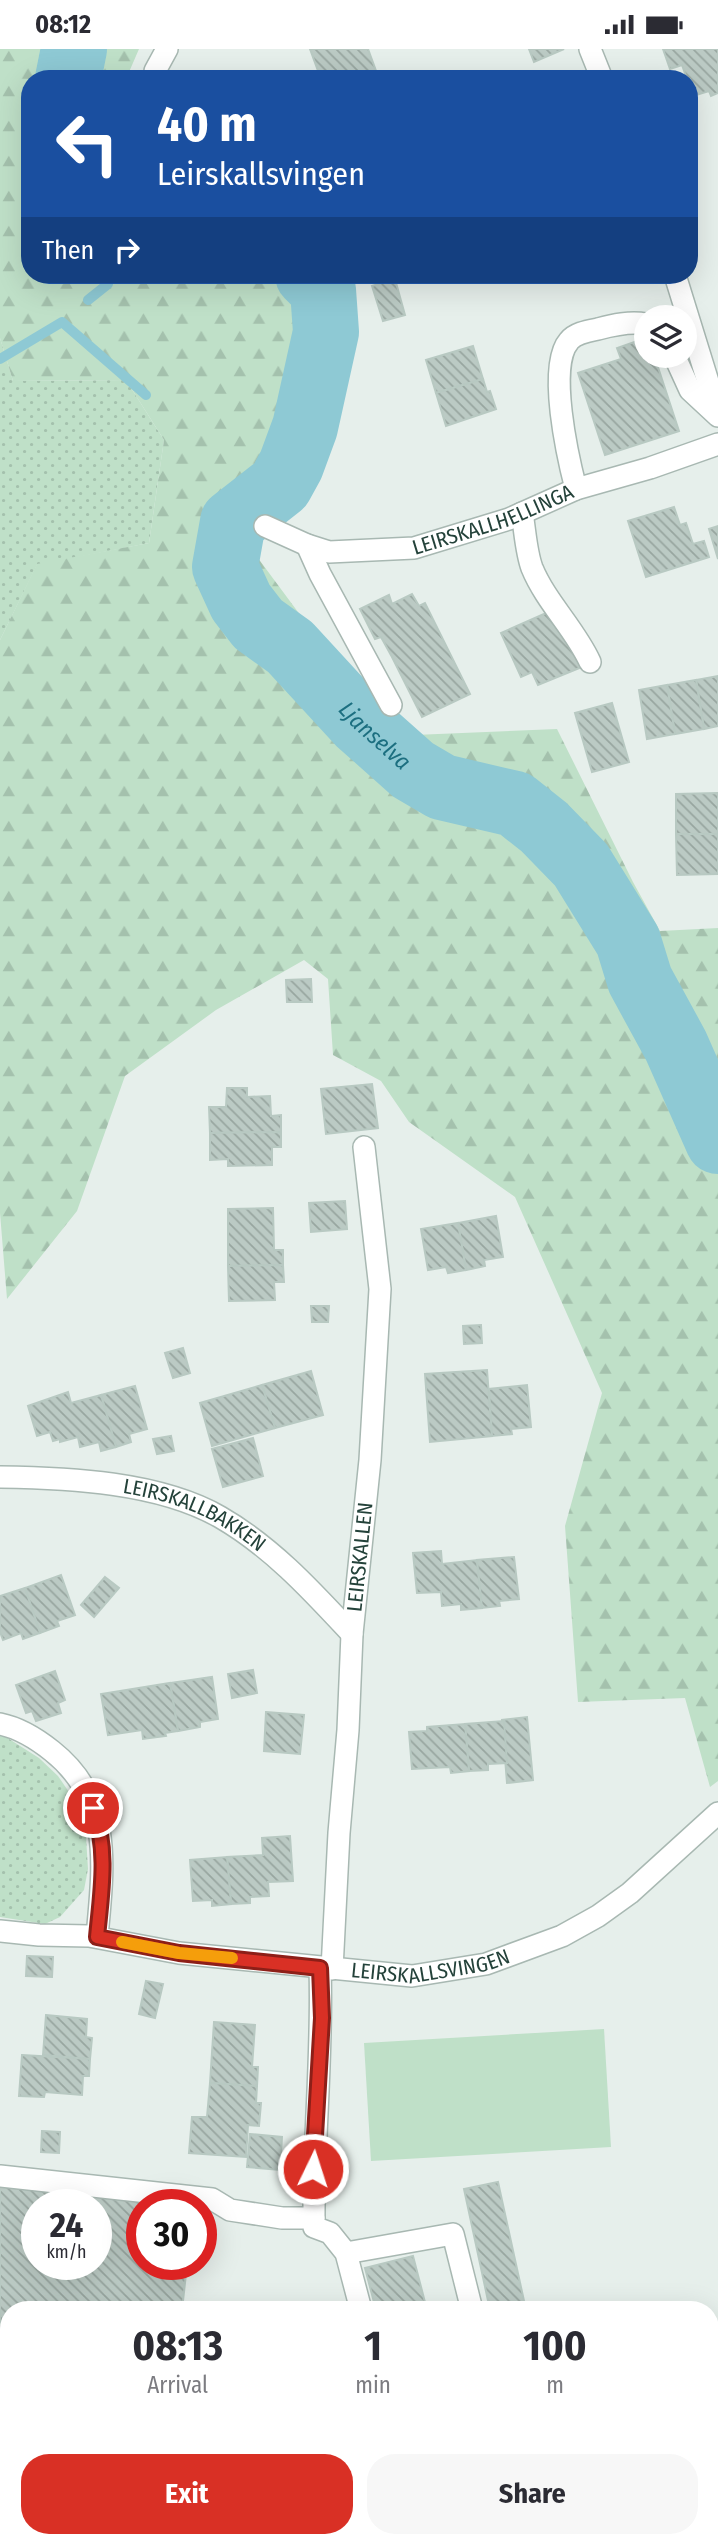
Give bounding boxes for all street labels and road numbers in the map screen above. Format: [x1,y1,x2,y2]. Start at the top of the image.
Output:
street label: LEIRSKALLHELLINGA [409,479,578,561]
street label: LEIRSKALLBAKKEN [121,1473,271,1557]
street label: LEIRSKALLEN [341,1501,379,1613]
street label: LEIRSKALLSVINGEN [350,1943,513,1989]

